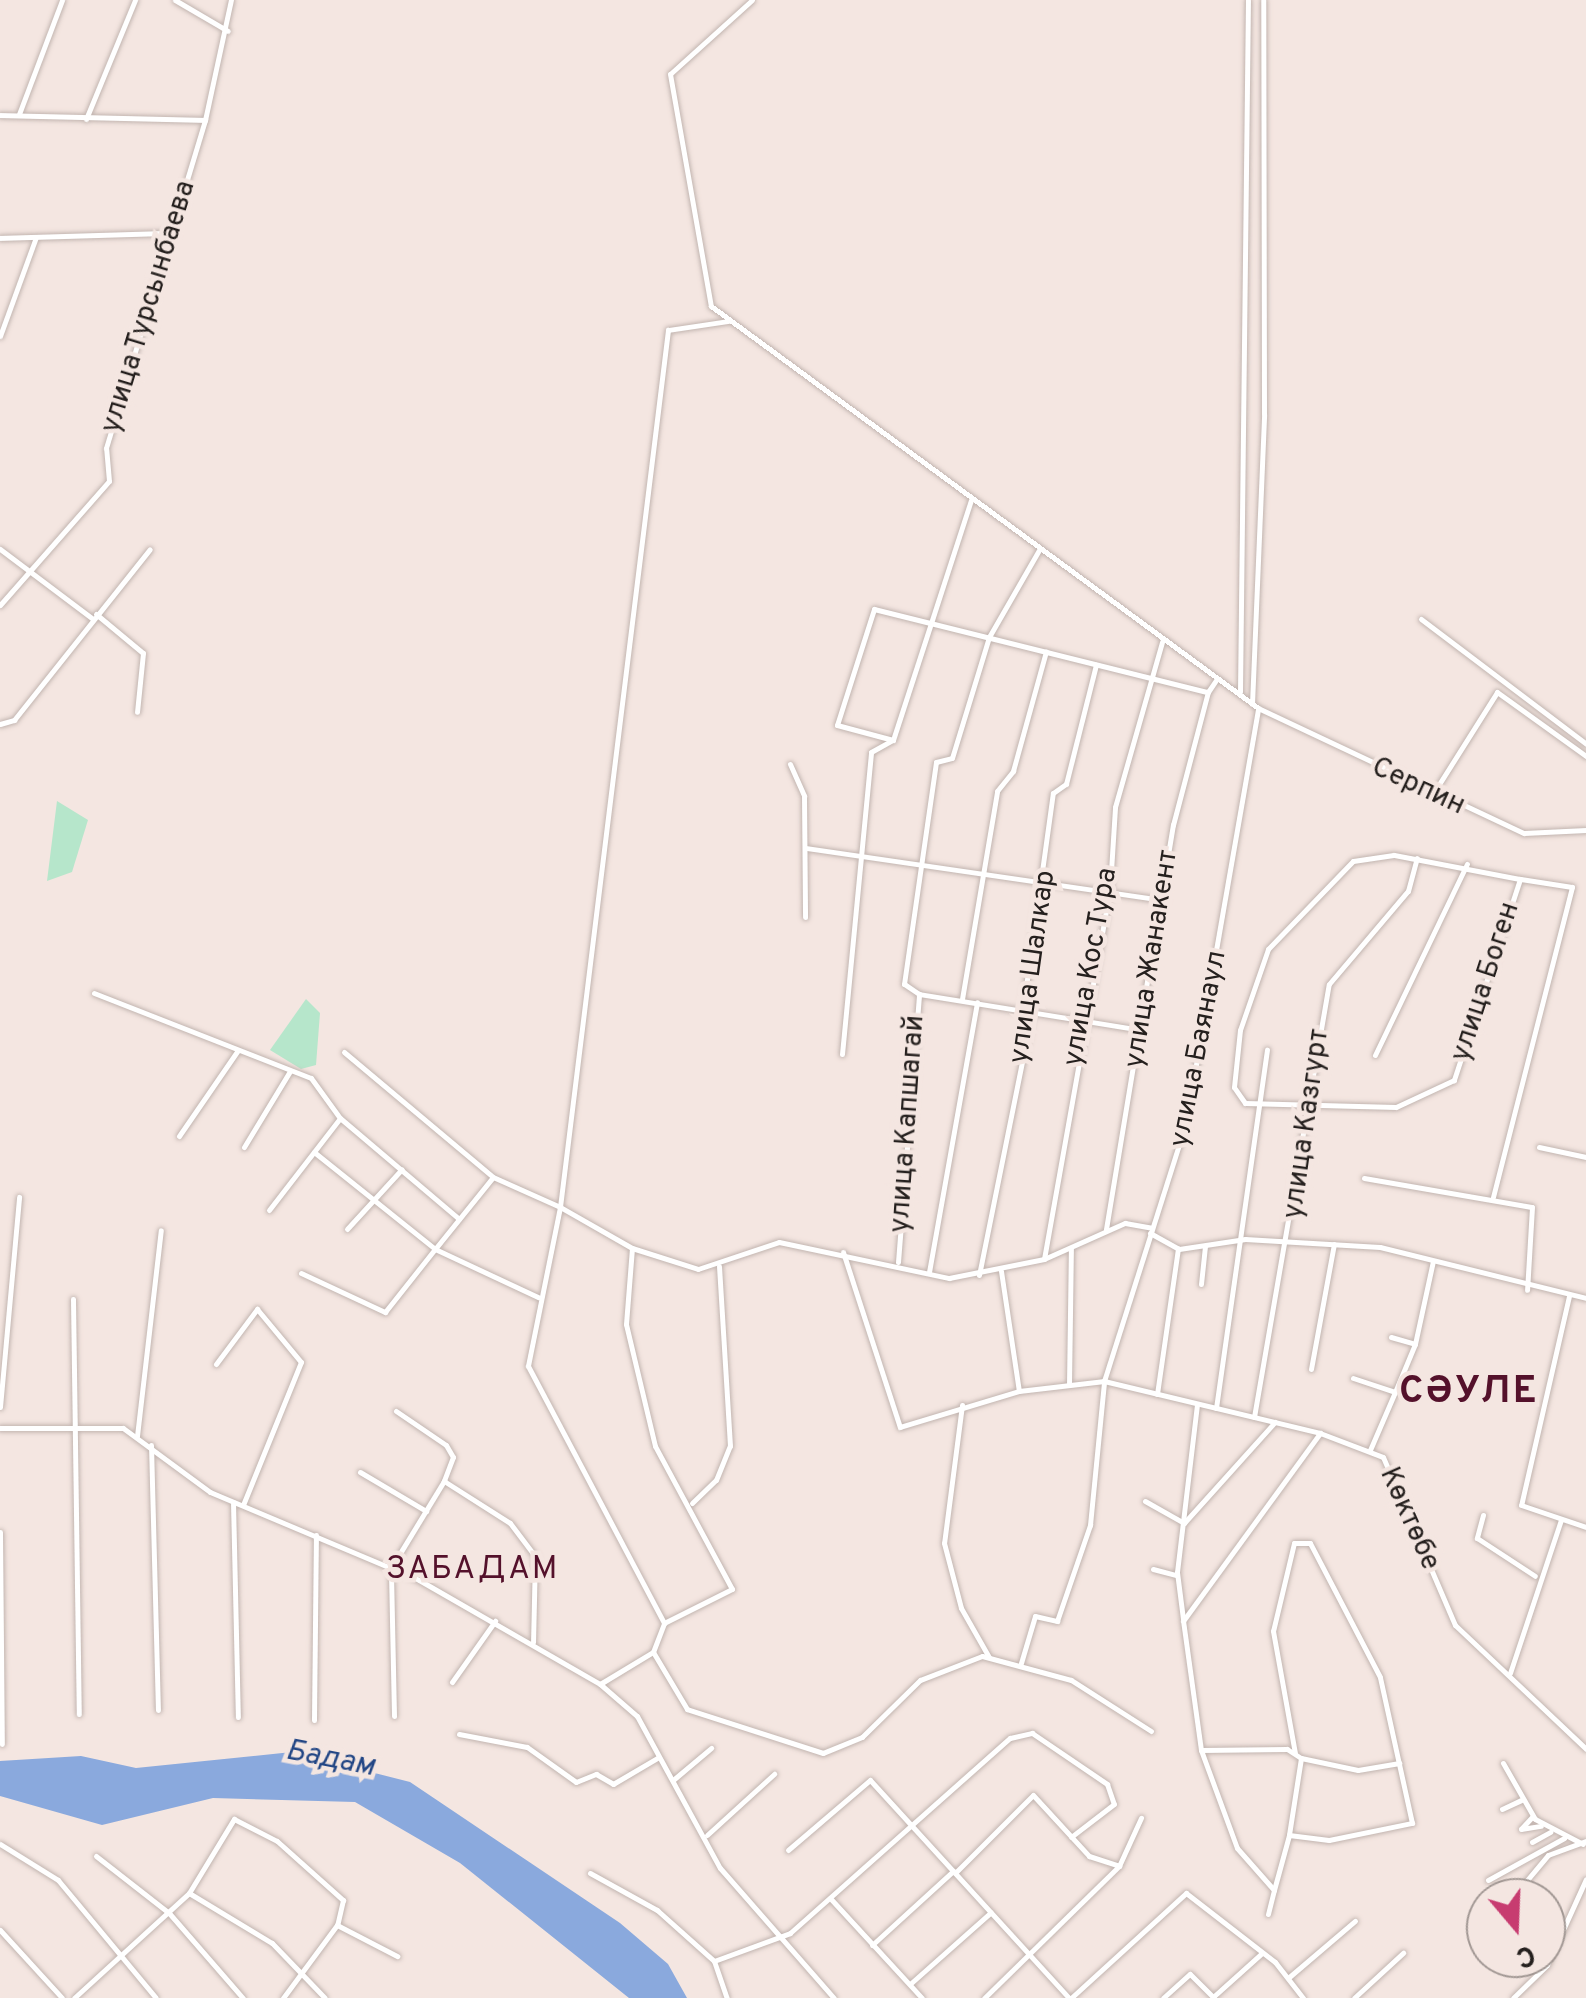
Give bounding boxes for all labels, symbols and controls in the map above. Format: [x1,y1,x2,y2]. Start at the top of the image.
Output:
street label: улица Турсынбаева [94,176,204,438]
street label: Серпин [1366,751,1470,823]
street label: улица Жанакент [1118,847,1186,1071]
street label: улица Кос Тура [1057,864,1125,1070]
street label: улица Шалкар [1003,868,1063,1066]
street label: улица Боген [1444,898,1528,1066]
street label: улица Баянаул [1163,948,1235,1150]
street label: улица Капшагай [884,1014,932,1234]
street label: улица Казгурт [1277,1027,1337,1221]
district label: СӘУЛЕ [1399,1370,1539,1416]
street label: Көктөбе [1371,1462,1447,1576]
district label: ЗАБАДАМ [386,1551,560,1589]
water label: Бадам [282,1734,378,1786]
north arrow [1466,1878,1566,1978]
text: С [1511,1935,1539,1974]

